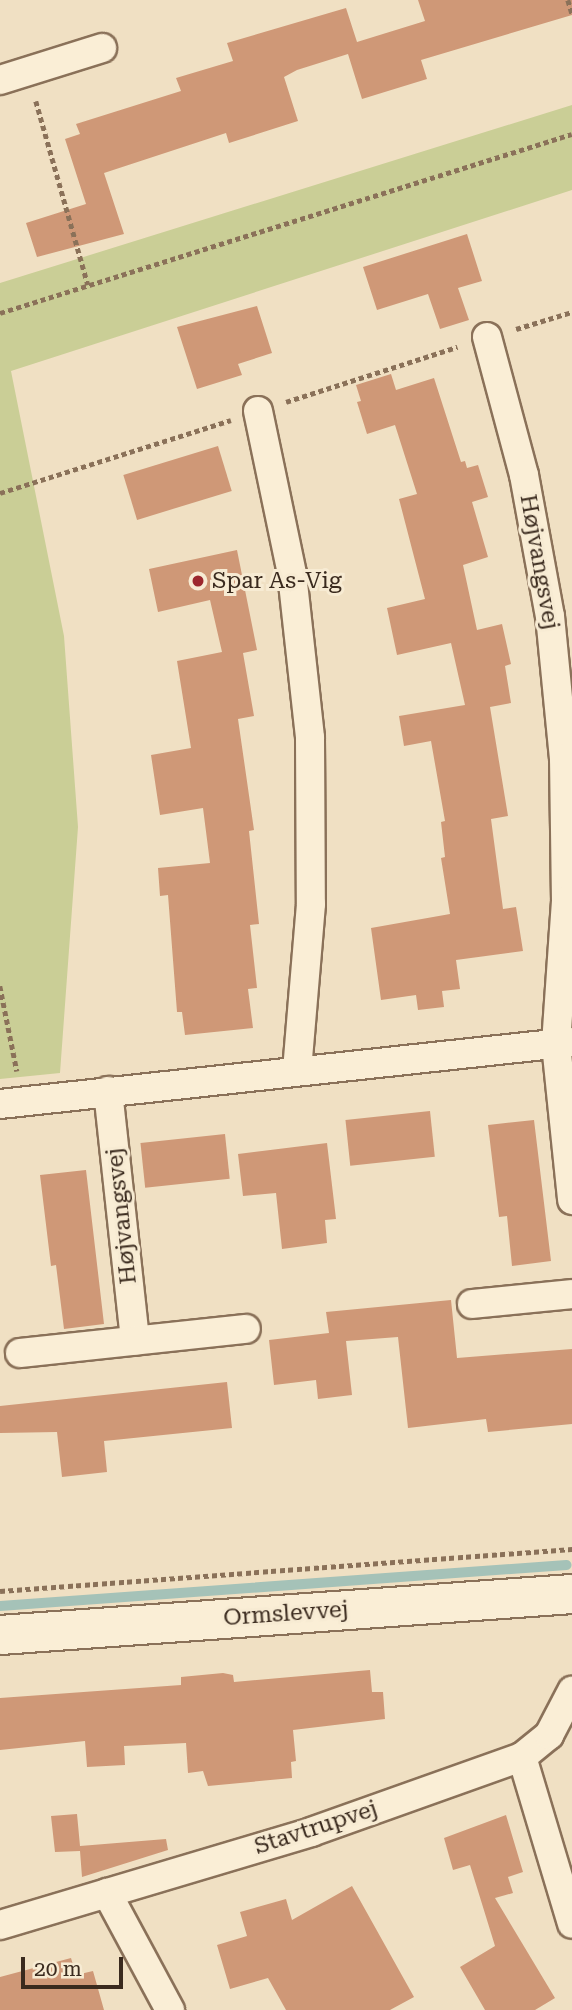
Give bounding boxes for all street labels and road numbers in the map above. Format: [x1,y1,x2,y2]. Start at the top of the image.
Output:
street label: Højvangsvej [514,492,564,632]
street label: Højvangsvej [101,1147,143,1285]
street label: Ormslevvej [223,1596,349,1632]
street label: Stavtrupvej [251,1795,381,1861]

